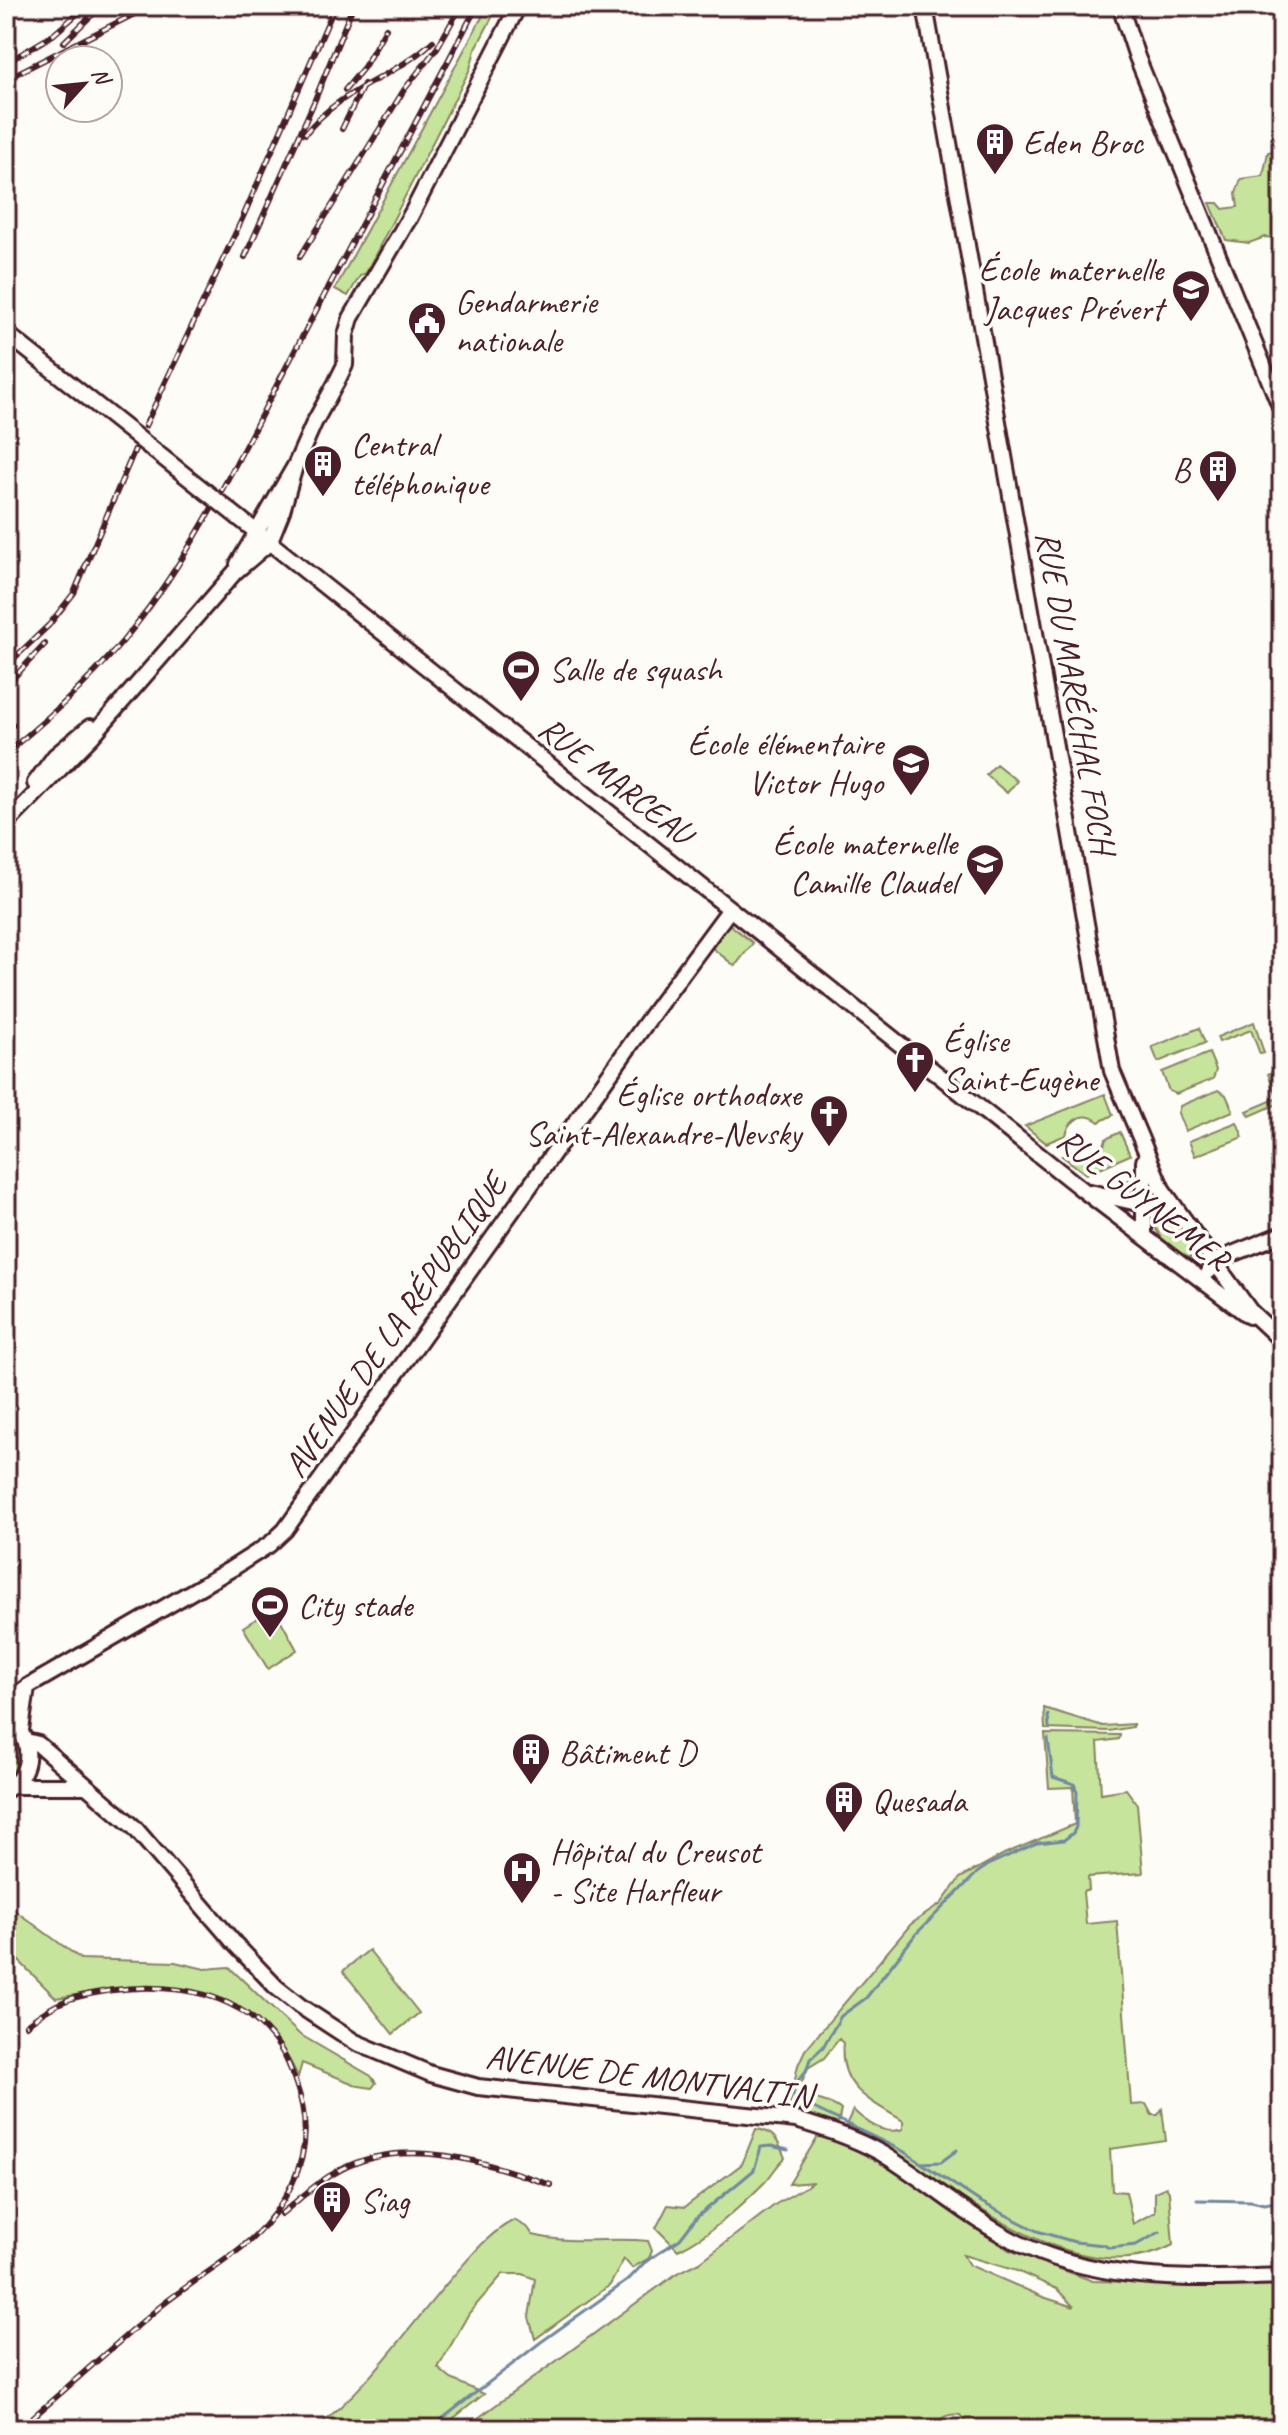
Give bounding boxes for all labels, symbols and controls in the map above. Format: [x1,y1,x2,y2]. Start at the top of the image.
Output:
north arrow [44,44,124,124]
text: N [85,63,118,91]
building icon: Eden Broc [974,121,1016,176]
place label: Eden Broc [1023,121,1145,164]
place label: École maternelle Jacques Prévert [979,248,1168,330]
school or university icon: École maternelle Jacques Prévert [1170,268,1212,323]
place label: Gendarmerie nationale [455,280,599,362]
public building icon: Gendarmerie nationale [406,300,448,355]
place label: Central téléphonique [351,423,491,505]
building icon: Central téléphonique [302,443,344,498]
place label: B [1172,448,1192,491]
building icon: B [1197,448,1239,503]
street label: RUE DU MARÉCHAL FOCH [1027,528,1126,862]
sports icon: Salle de squash [500,648,542,703]
place label: Salle de squash [549,648,724,691]
street label: RUE MARCEAU [530,706,706,857]
place label: École élémentaire Victor Hugo [688,722,886,804]
school or university icon: École élémentaire Victor Hugo [890,742,932,797]
place label: École maternelle Camille Claudel [773,822,963,904]
school or university icon: École maternelle Camille Claudel [964,842,1006,897]
place label: Église Saint-Eugène [943,1019,1101,1101]
church icon: Église Saint-Eugène [894,1039,936,1094]
place label: Église orthodoxe Saint-Alexandre-Nevsky [525,1073,803,1155]
church icon: Église orthodoxe Saint-Alexandre-Nevsky [808,1093,850,1148]
street label: RUE GUYNEMER [1049,1118,1241,1281]
street label: AVENUE DE LA RÉPUBLIQUE [274,1161,518,1485]
sports icon: City stade [249,1584,291,1639]
place label: City stade [298,1584,414,1627]
building icon: Bâtiment D [510,1731,552,1786]
place label: Bâtiment D [559,1731,699,1774]
building icon: Quesada [823,1779,865,1834]
place label: Quesada [872,1779,969,1822]
place label: Hôpital du Creusot - Site Harfleur [550,1830,764,1912]
hospital icon: Hôpital du Creusot - Site Harfleur [501,1850,543,1905]
street label: AVENUE DE MONTVALTIN [483,2035,820,2118]
building icon: Siag [311,2179,353,2234]
place label: Siag [360,2179,411,2222]

